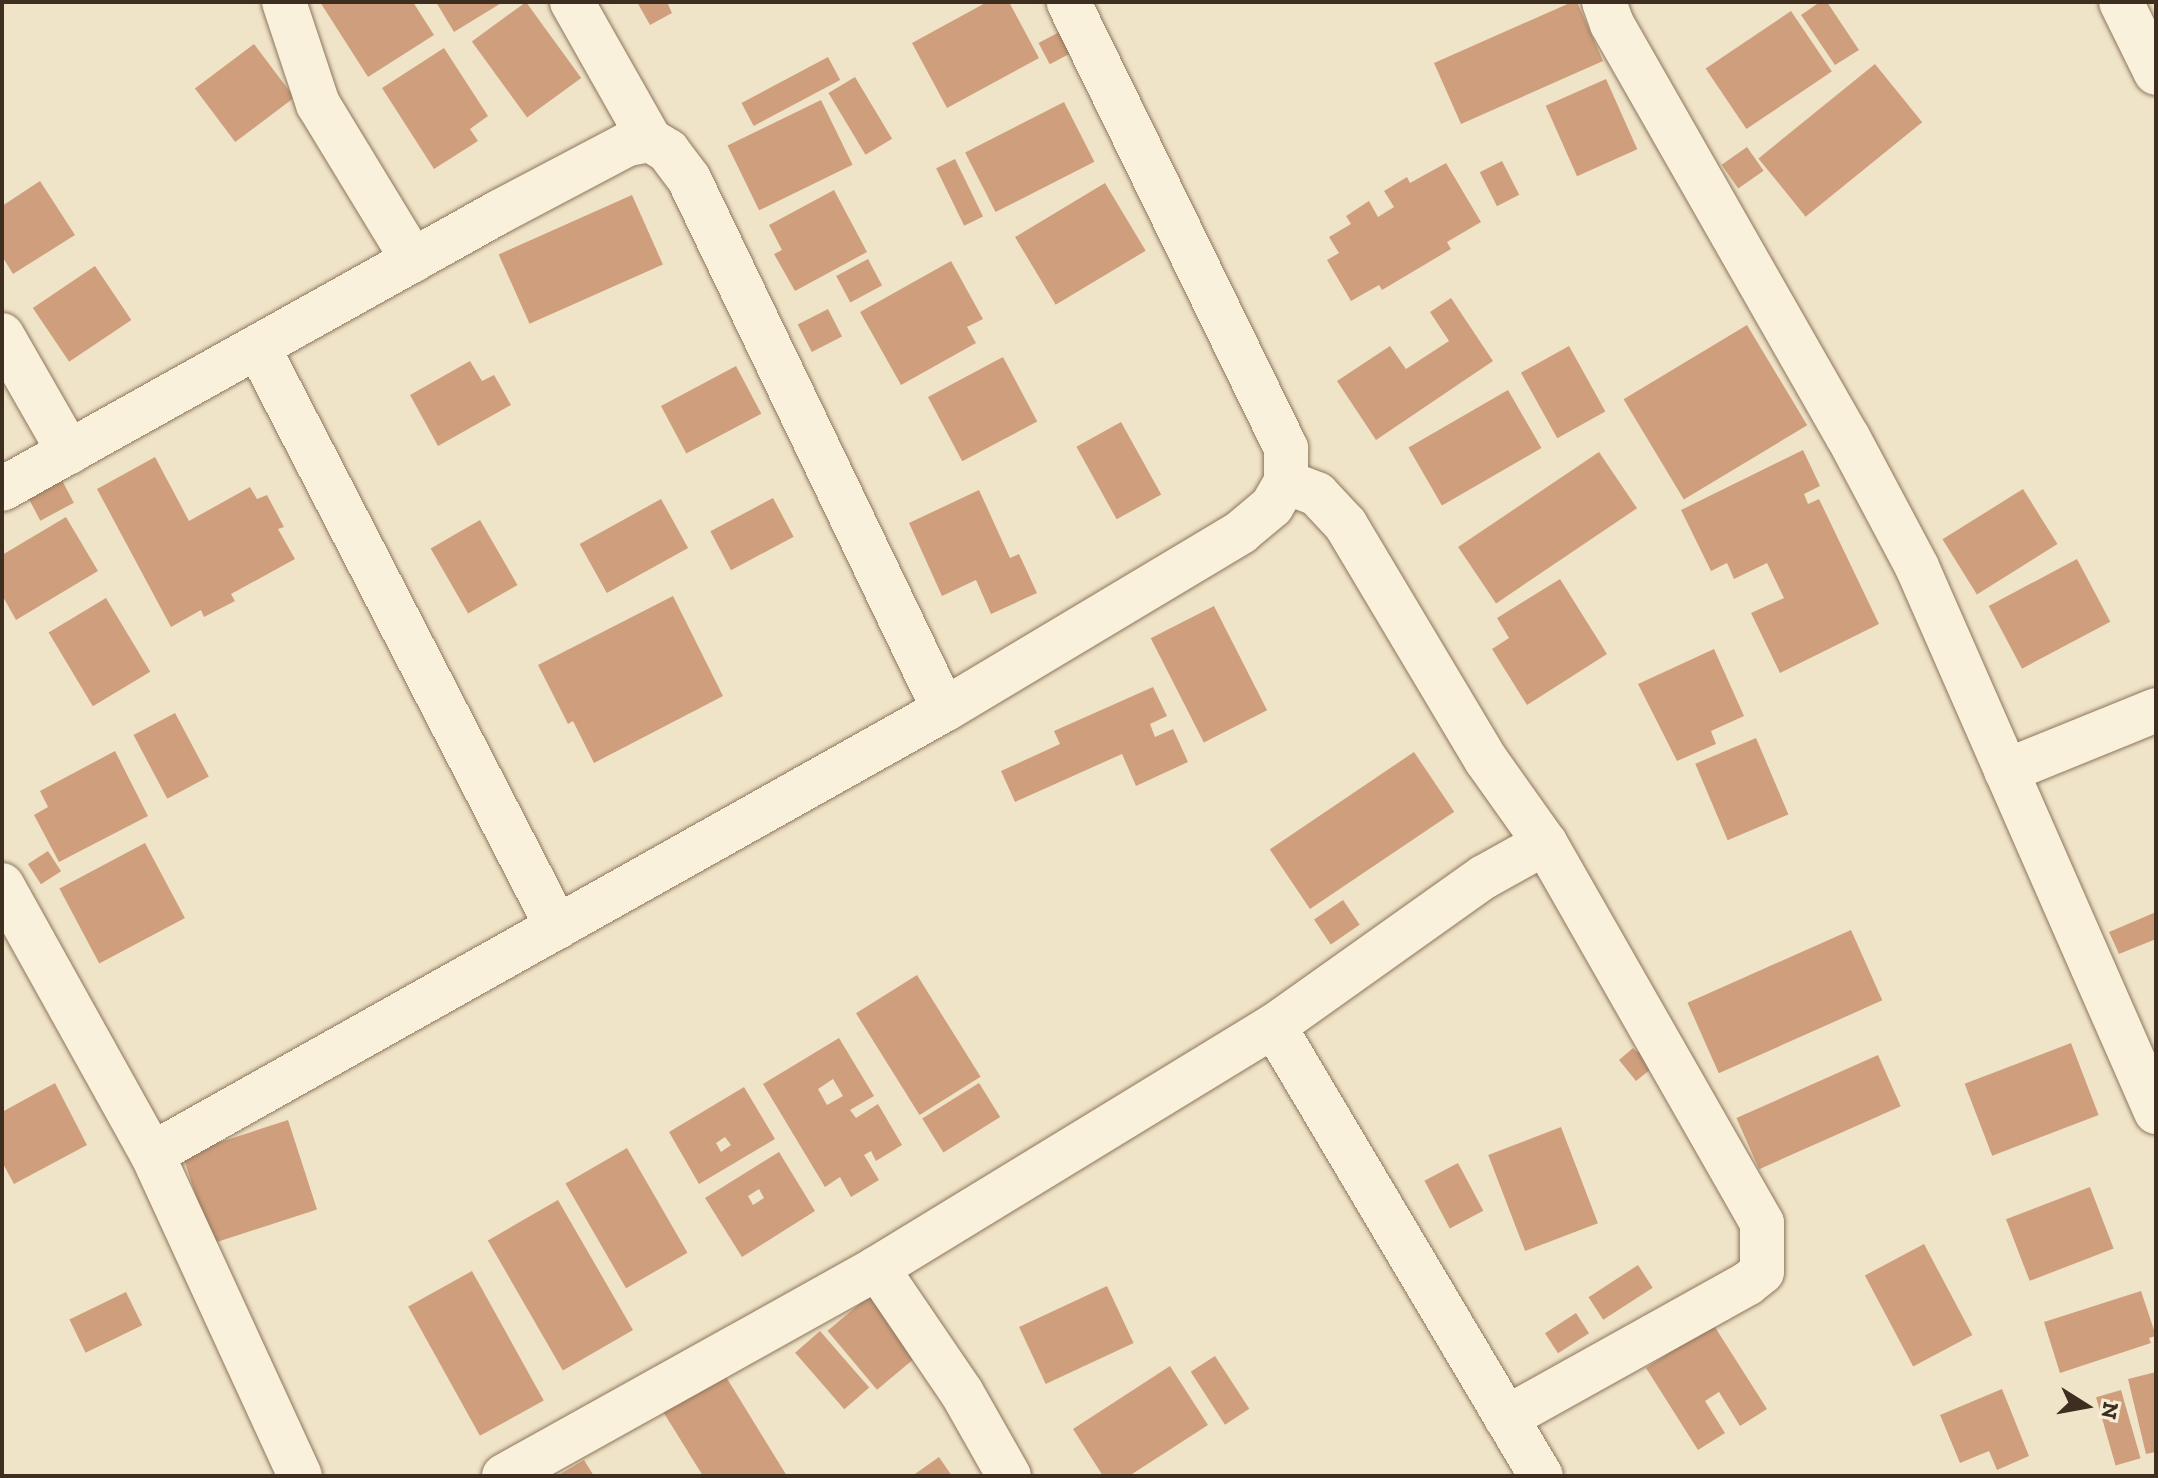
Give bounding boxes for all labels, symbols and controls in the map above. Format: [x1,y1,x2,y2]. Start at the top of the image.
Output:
north arrow [2046,1366,2126,1446]
text: N [2095,1400,2125,1421]

